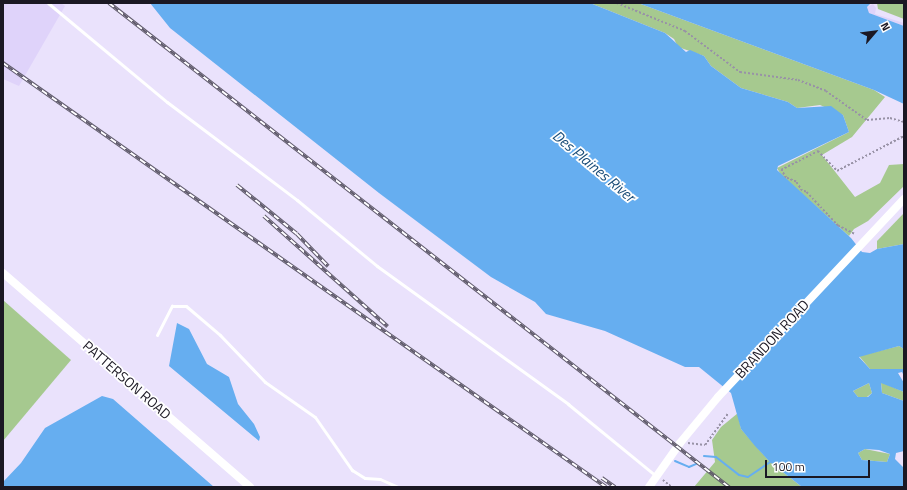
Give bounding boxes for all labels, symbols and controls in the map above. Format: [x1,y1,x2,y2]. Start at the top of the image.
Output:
north arrow [855,12,895,52]
text: N [877,19,894,33]
water label: Des Plaines River [549,126,639,206]
street label: BRANDON ROAD [731,296,813,382]
street label: PATTERSON ROAD [80,337,174,423]
scale bar [767,452,872,478]
text: 100 m [772,457,805,476]

